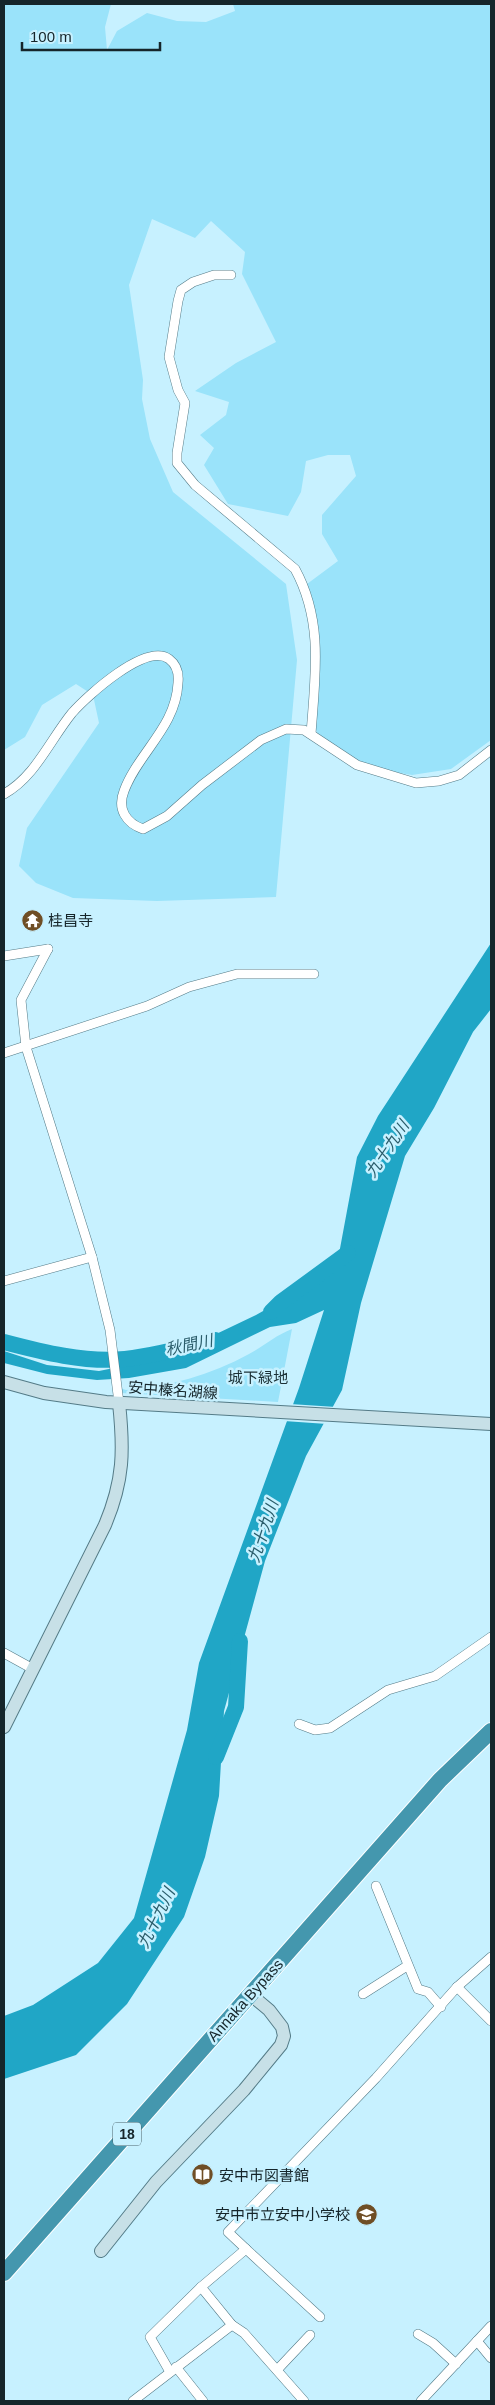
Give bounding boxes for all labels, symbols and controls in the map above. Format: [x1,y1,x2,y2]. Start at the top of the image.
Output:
scale bar [22,20,160,52]
text: 100 m [30,28,72,45]
temple icon: 桂昌寺 [20,908,44,932]
place label: 桂昌寺 [48,912,93,929]
water label: 九十九川 [362,1116,413,1180]
water label: 秋間川 [164,1331,216,1358]
park label: 城下緑地 [228,1369,288,1386]
street label: 安中榛名湖線 [128,1378,218,1402]
water label: 九十九川 [245,1496,282,1564]
water label: 九十九川 [134,1884,179,1950]
street label: Annaka Bypass [204,1956,286,2044]
road number: 18 [113,2122,141,2146]
library icon: 安中市図書館 [191,2163,215,2187]
place label: 安中市図書館 [219,2167,309,2184]
school or university icon: 安中市立安中小学校 [354,2202,378,2226]
place label: 安中市立安中小学校 [215,2206,350,2223]

